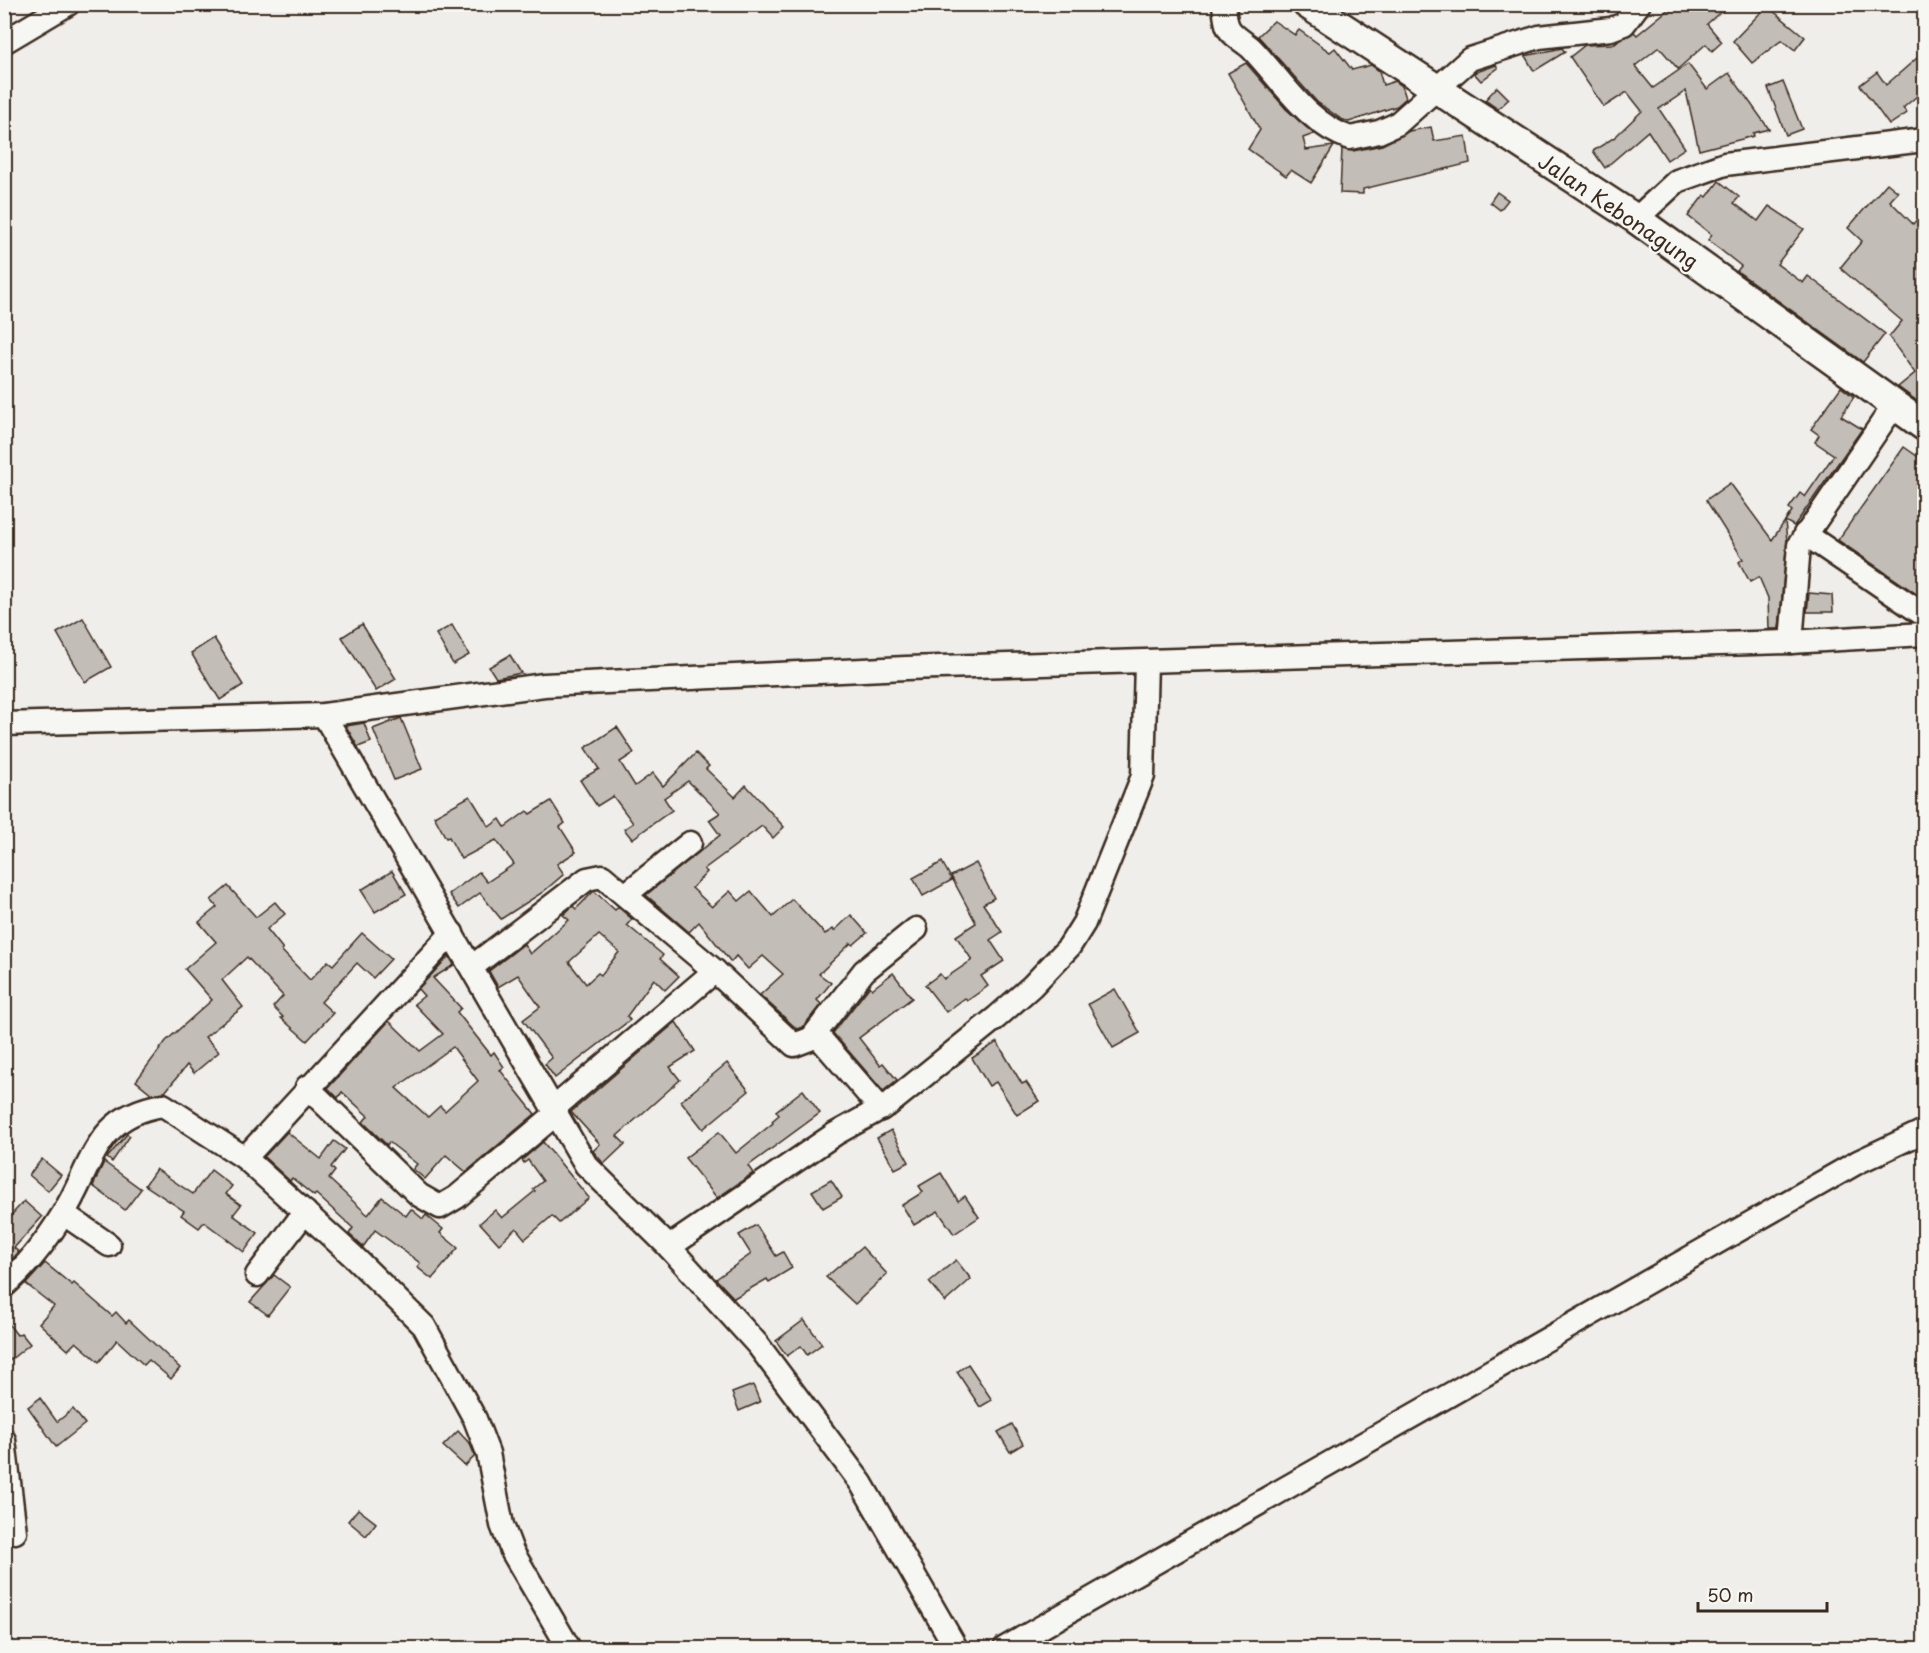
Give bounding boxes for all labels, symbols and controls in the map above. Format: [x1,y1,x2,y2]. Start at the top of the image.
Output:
street label: Jalan Kebonagung [1532,144,1706,276]
scale bar [1698,1575,1827,1613]
text: 50 m [1707,1581,1754,1608]

